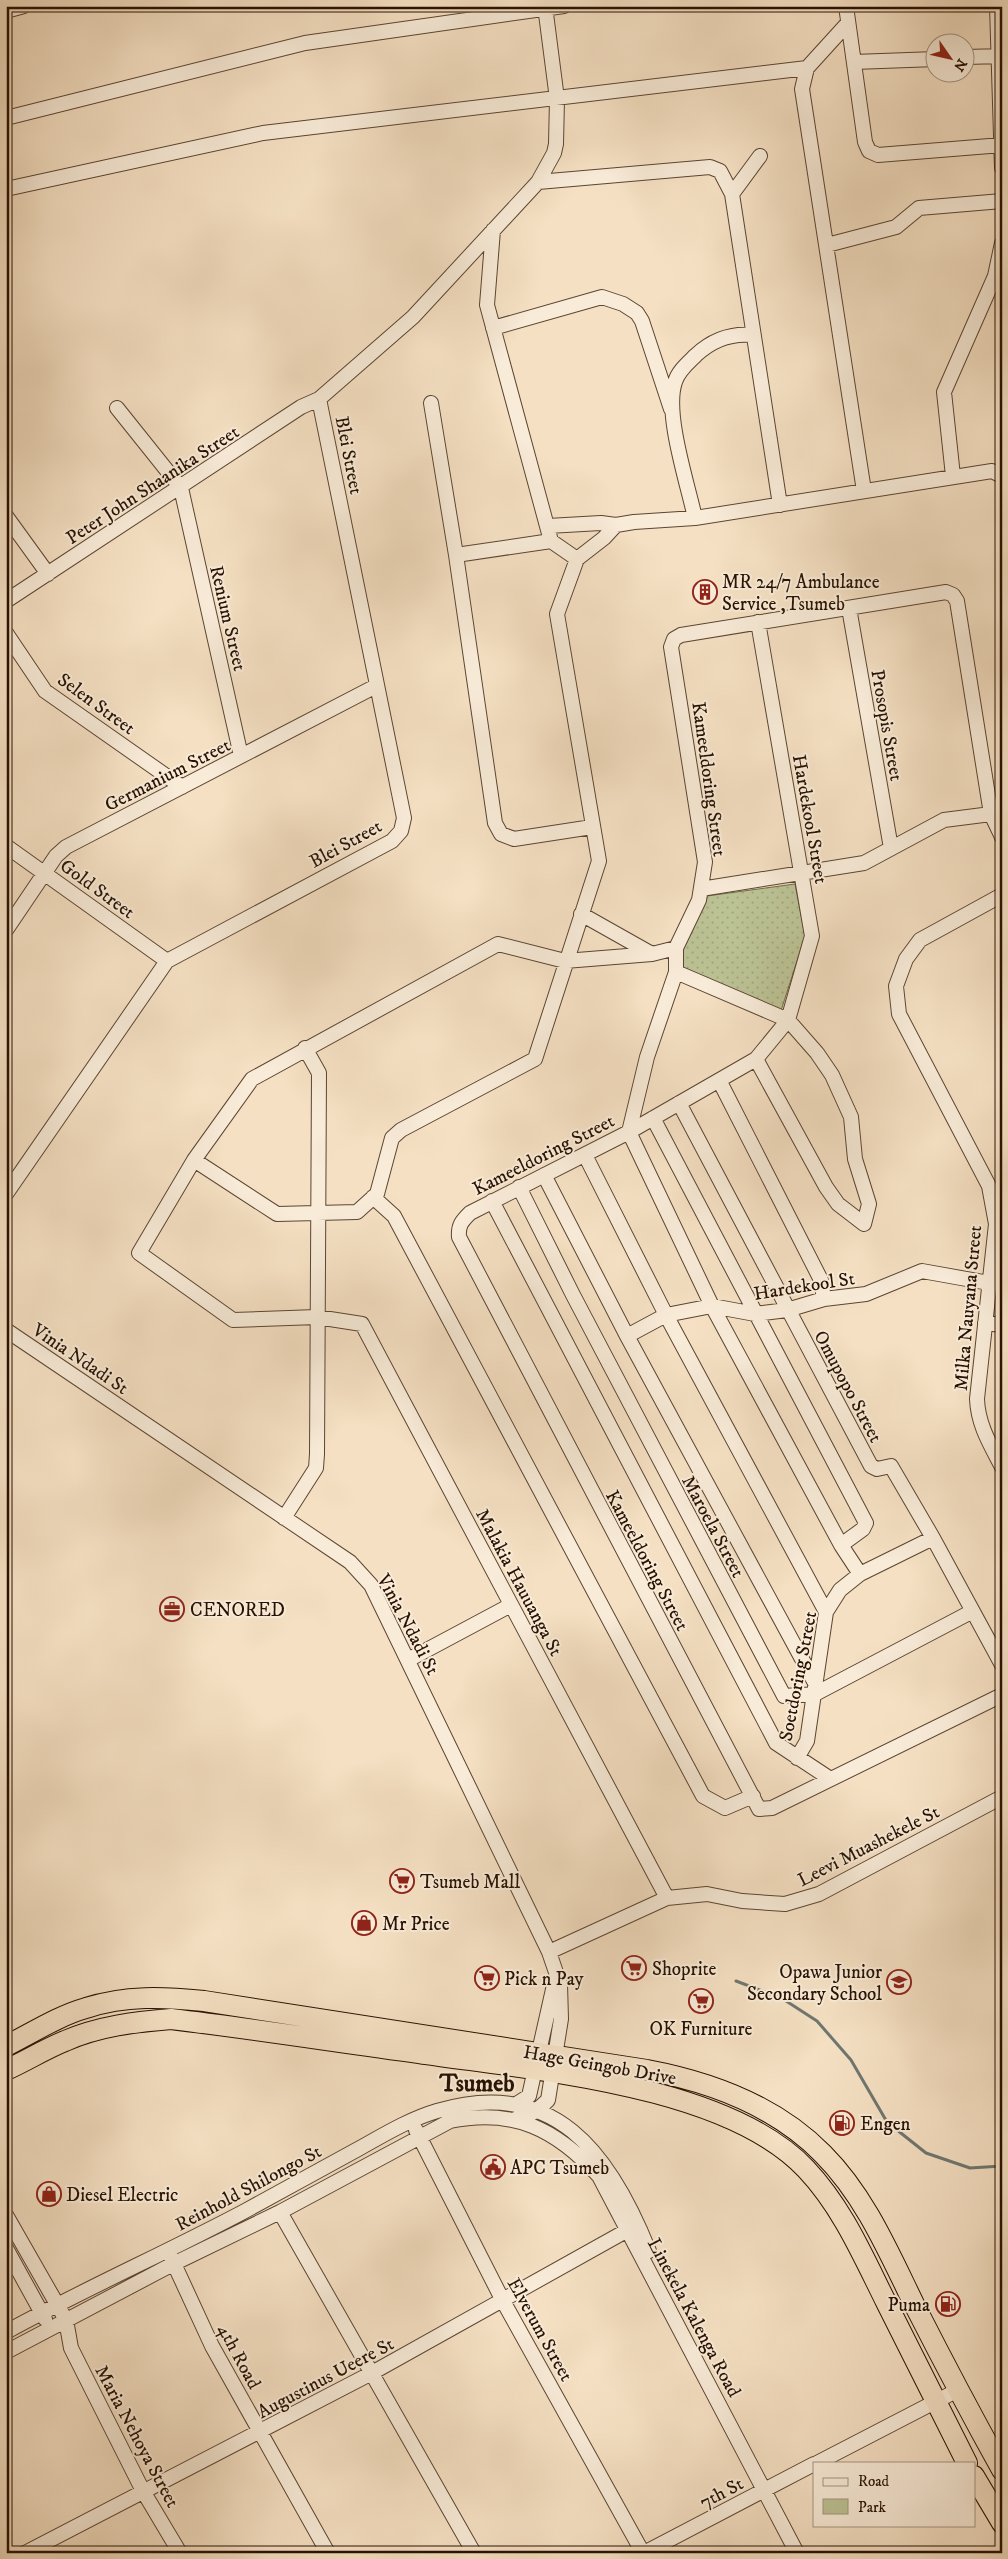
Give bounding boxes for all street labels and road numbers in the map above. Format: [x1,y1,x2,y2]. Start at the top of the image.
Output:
street label: Blei Street [330,414,367,496]
street label: Peter John Shaanika Street [62,421,244,550]
street label: Renium Street [204,563,251,673]
street label: Selen Street [53,668,139,740]
street label: Prosopis Street [865,668,908,783]
street label: Kameeldoring Street [686,700,731,858]
street label: Germanium Street [101,734,234,817]
street label: Hardekool Street [787,753,832,886]
street label: Blei Street [305,815,386,874]
street label: Gold Street [55,854,139,924]
street label: Kameeldoring Street [469,1110,618,1201]
street label: Milka Nauyana Street [950,1224,987,1392]
street label: Hardekool St [752,1267,856,1306]
street label: Vinia Ndadi St [27,1318,133,1400]
street label: Omupopo Street [809,1327,887,1447]
street label: Maroela Street [676,1472,749,1582]
street label: Kameeldoring Street [600,1486,693,1635]
street label: Malakia Hauuanga St [470,1505,567,1660]
street label: Vinia Ndadi St [371,1569,444,1679]
street label: Soetdoring Street [775,1609,822,1743]
street label: Leevi Muashekele St [794,1801,943,1892]
street label: Hage Geingob Drive [521,2041,678,2090]
street label: Reinhold Shilongo St [172,2140,326,2236]
street label: Linekela Kalenga Road [642,2234,746,2402]
street label: Elverum Street [502,2274,578,2385]
street label: 4th Road [212,2320,266,2394]
street label: Augustinus Ueere St [253,2333,398,2424]
street label: Maria Nehoya Street [89,2362,184,2512]
street label: 7th St [696,2472,747,2514]

